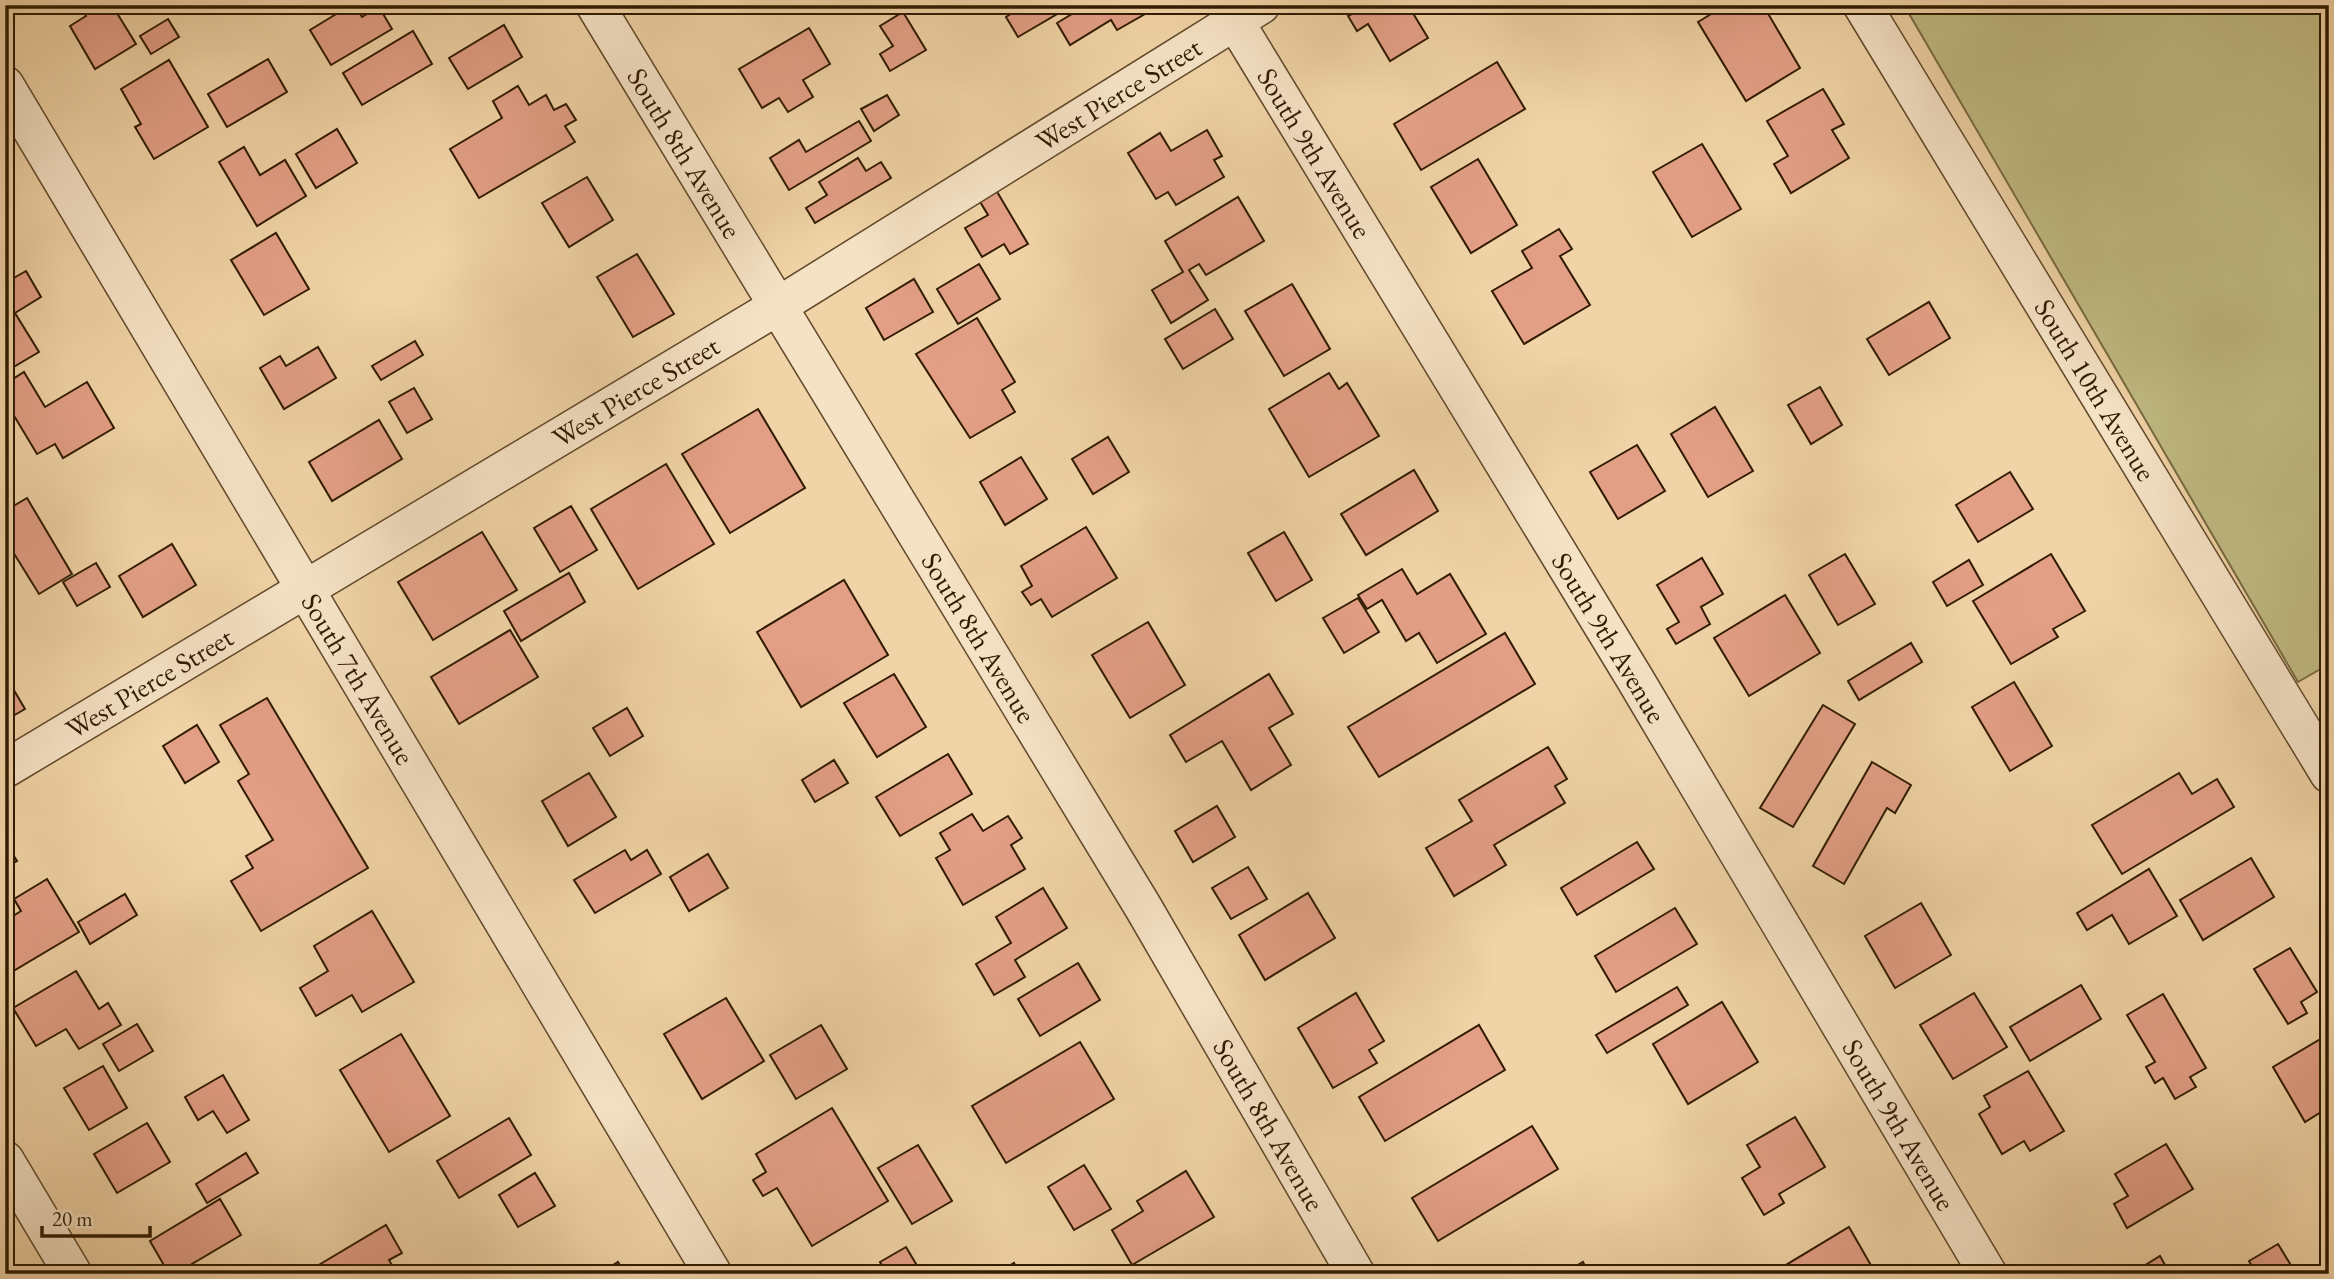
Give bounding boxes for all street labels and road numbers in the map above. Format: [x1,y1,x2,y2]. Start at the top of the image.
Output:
street label: West Pierce Street [1029,29,1208,159]
street label: South 8th Avenue [619,61,750,245]
street label: South 9th Avenue [1249,61,1381,245]
street label: South 10th Avenue [2027,292,2165,487]
street label: West Pierce Street [545,327,726,455]
street label: South 9th Avenue [1544,545,1675,729]
street label: South 8th Avenue [914,546,1045,729]
street label: South 7th Avenue [294,587,423,771]
street label: West Pierce Street [59,619,240,747]
street label: South 8th Avenue [1205,1032,1333,1217]
street label: South 9th Avenue [1835,1032,1964,1217]

